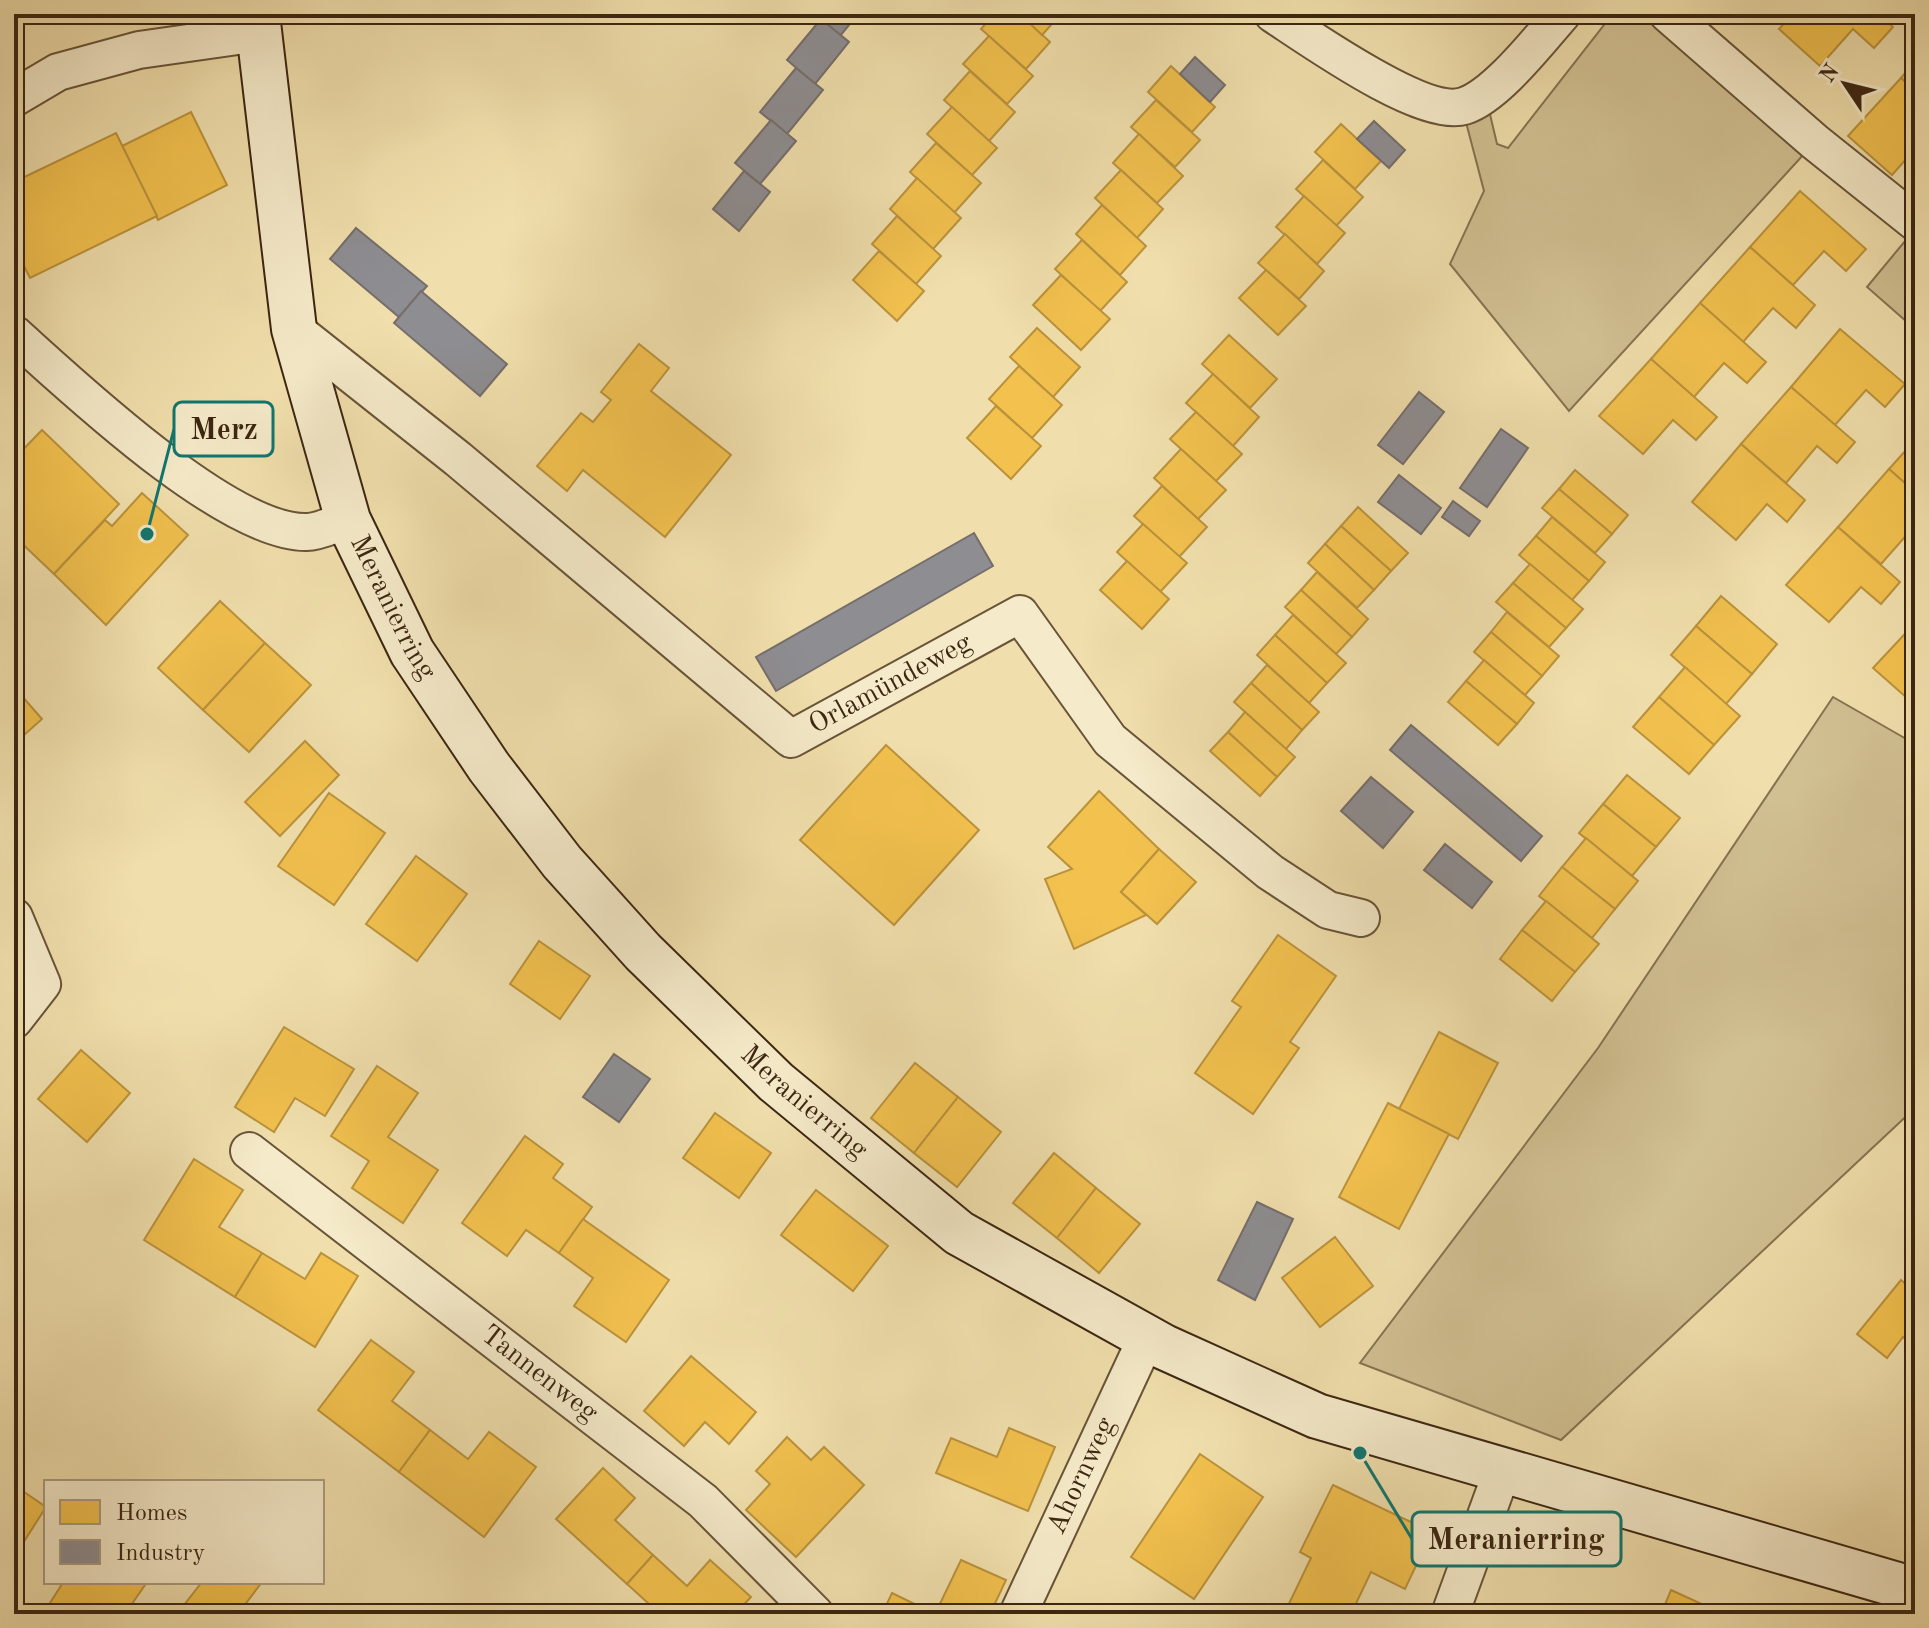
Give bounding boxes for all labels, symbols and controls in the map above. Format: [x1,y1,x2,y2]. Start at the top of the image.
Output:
north arrow [1805,44,1885,124]
text: N [1816,60,1844,87]
callout: Merz [174,402,273,456]
text: Merz [190,416,258,446]
street label: Meranierring [344,531,441,685]
street label: Orlamündeweg [805,629,977,740]
street label: Meranierring [734,1041,872,1165]
street label: Tannenweg [475,1321,602,1428]
street label: Ahornweg [1043,1413,1121,1539]
legend [44,1480,324,1584]
text: Homes [116,1502,187,1526]
callout: Meranierring [1412,1512,1621,1566]
text: Meranierring [1427,1526,1605,1556]
text: Industry [116,1542,205,1566]

